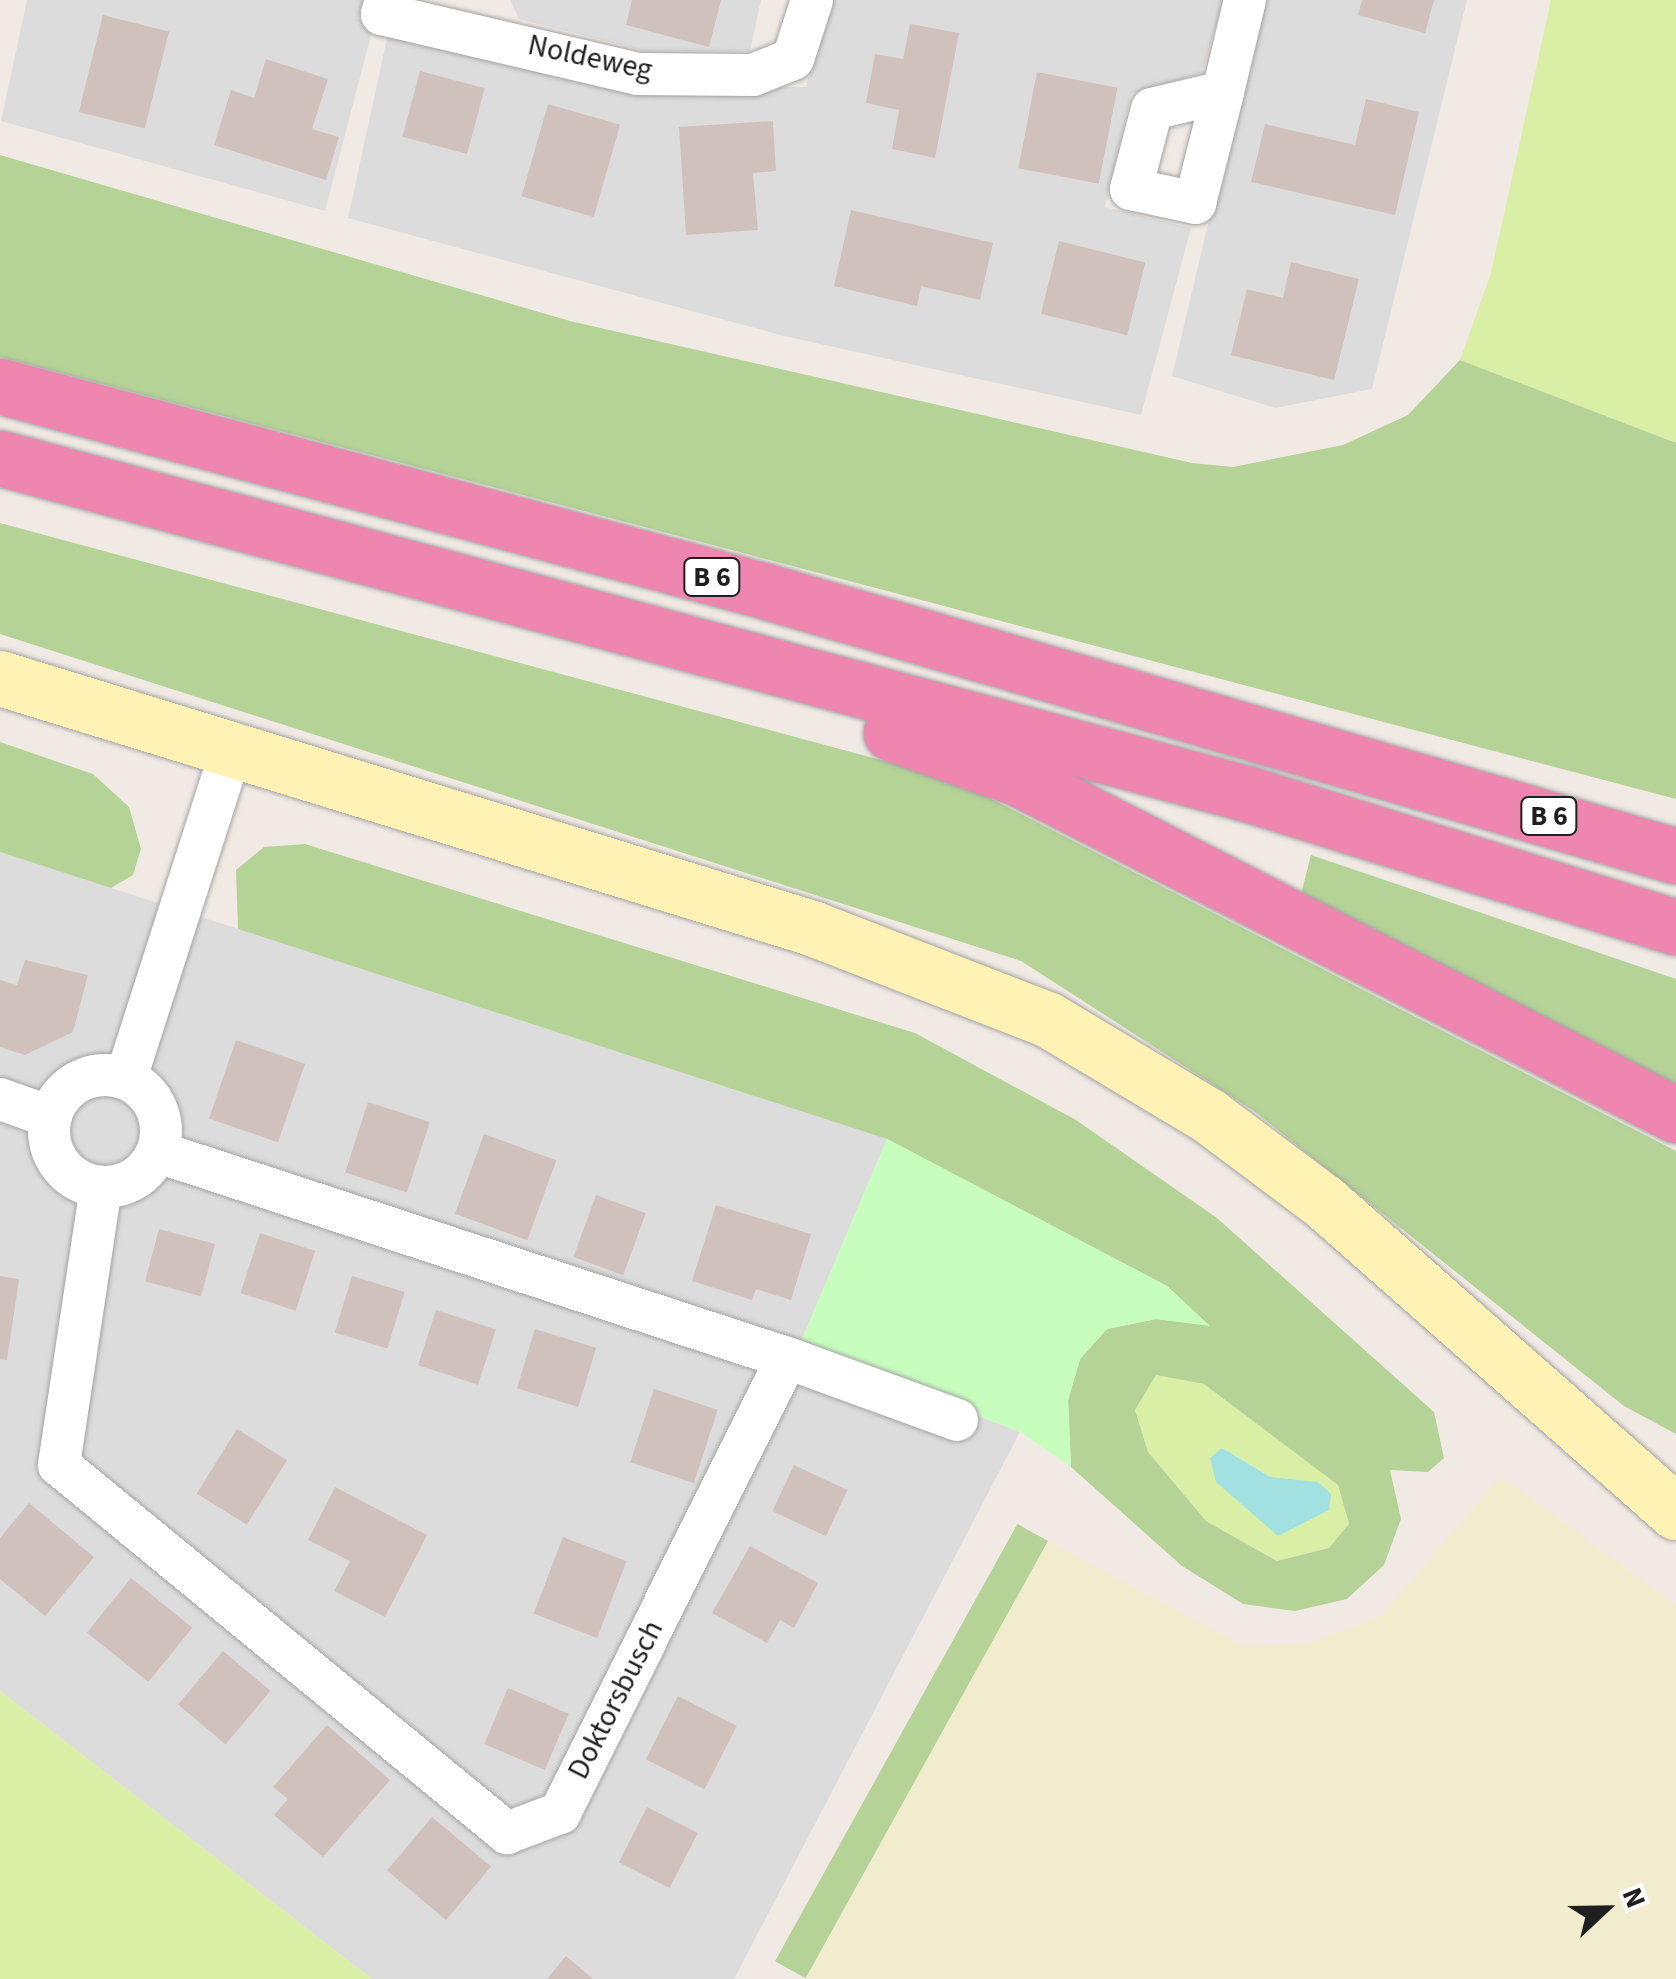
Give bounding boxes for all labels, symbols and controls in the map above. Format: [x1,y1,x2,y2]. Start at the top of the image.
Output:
street label: Noldeweg [525,27,655,89]
road number: B 6 [682,554,742,600]
road number: B 6 [1519,793,1579,839]
street label: Doktorsbusch [561,1615,671,1785]
north arrow [1556,1859,1656,1959]
text: N [1612,1882,1656,1914]

